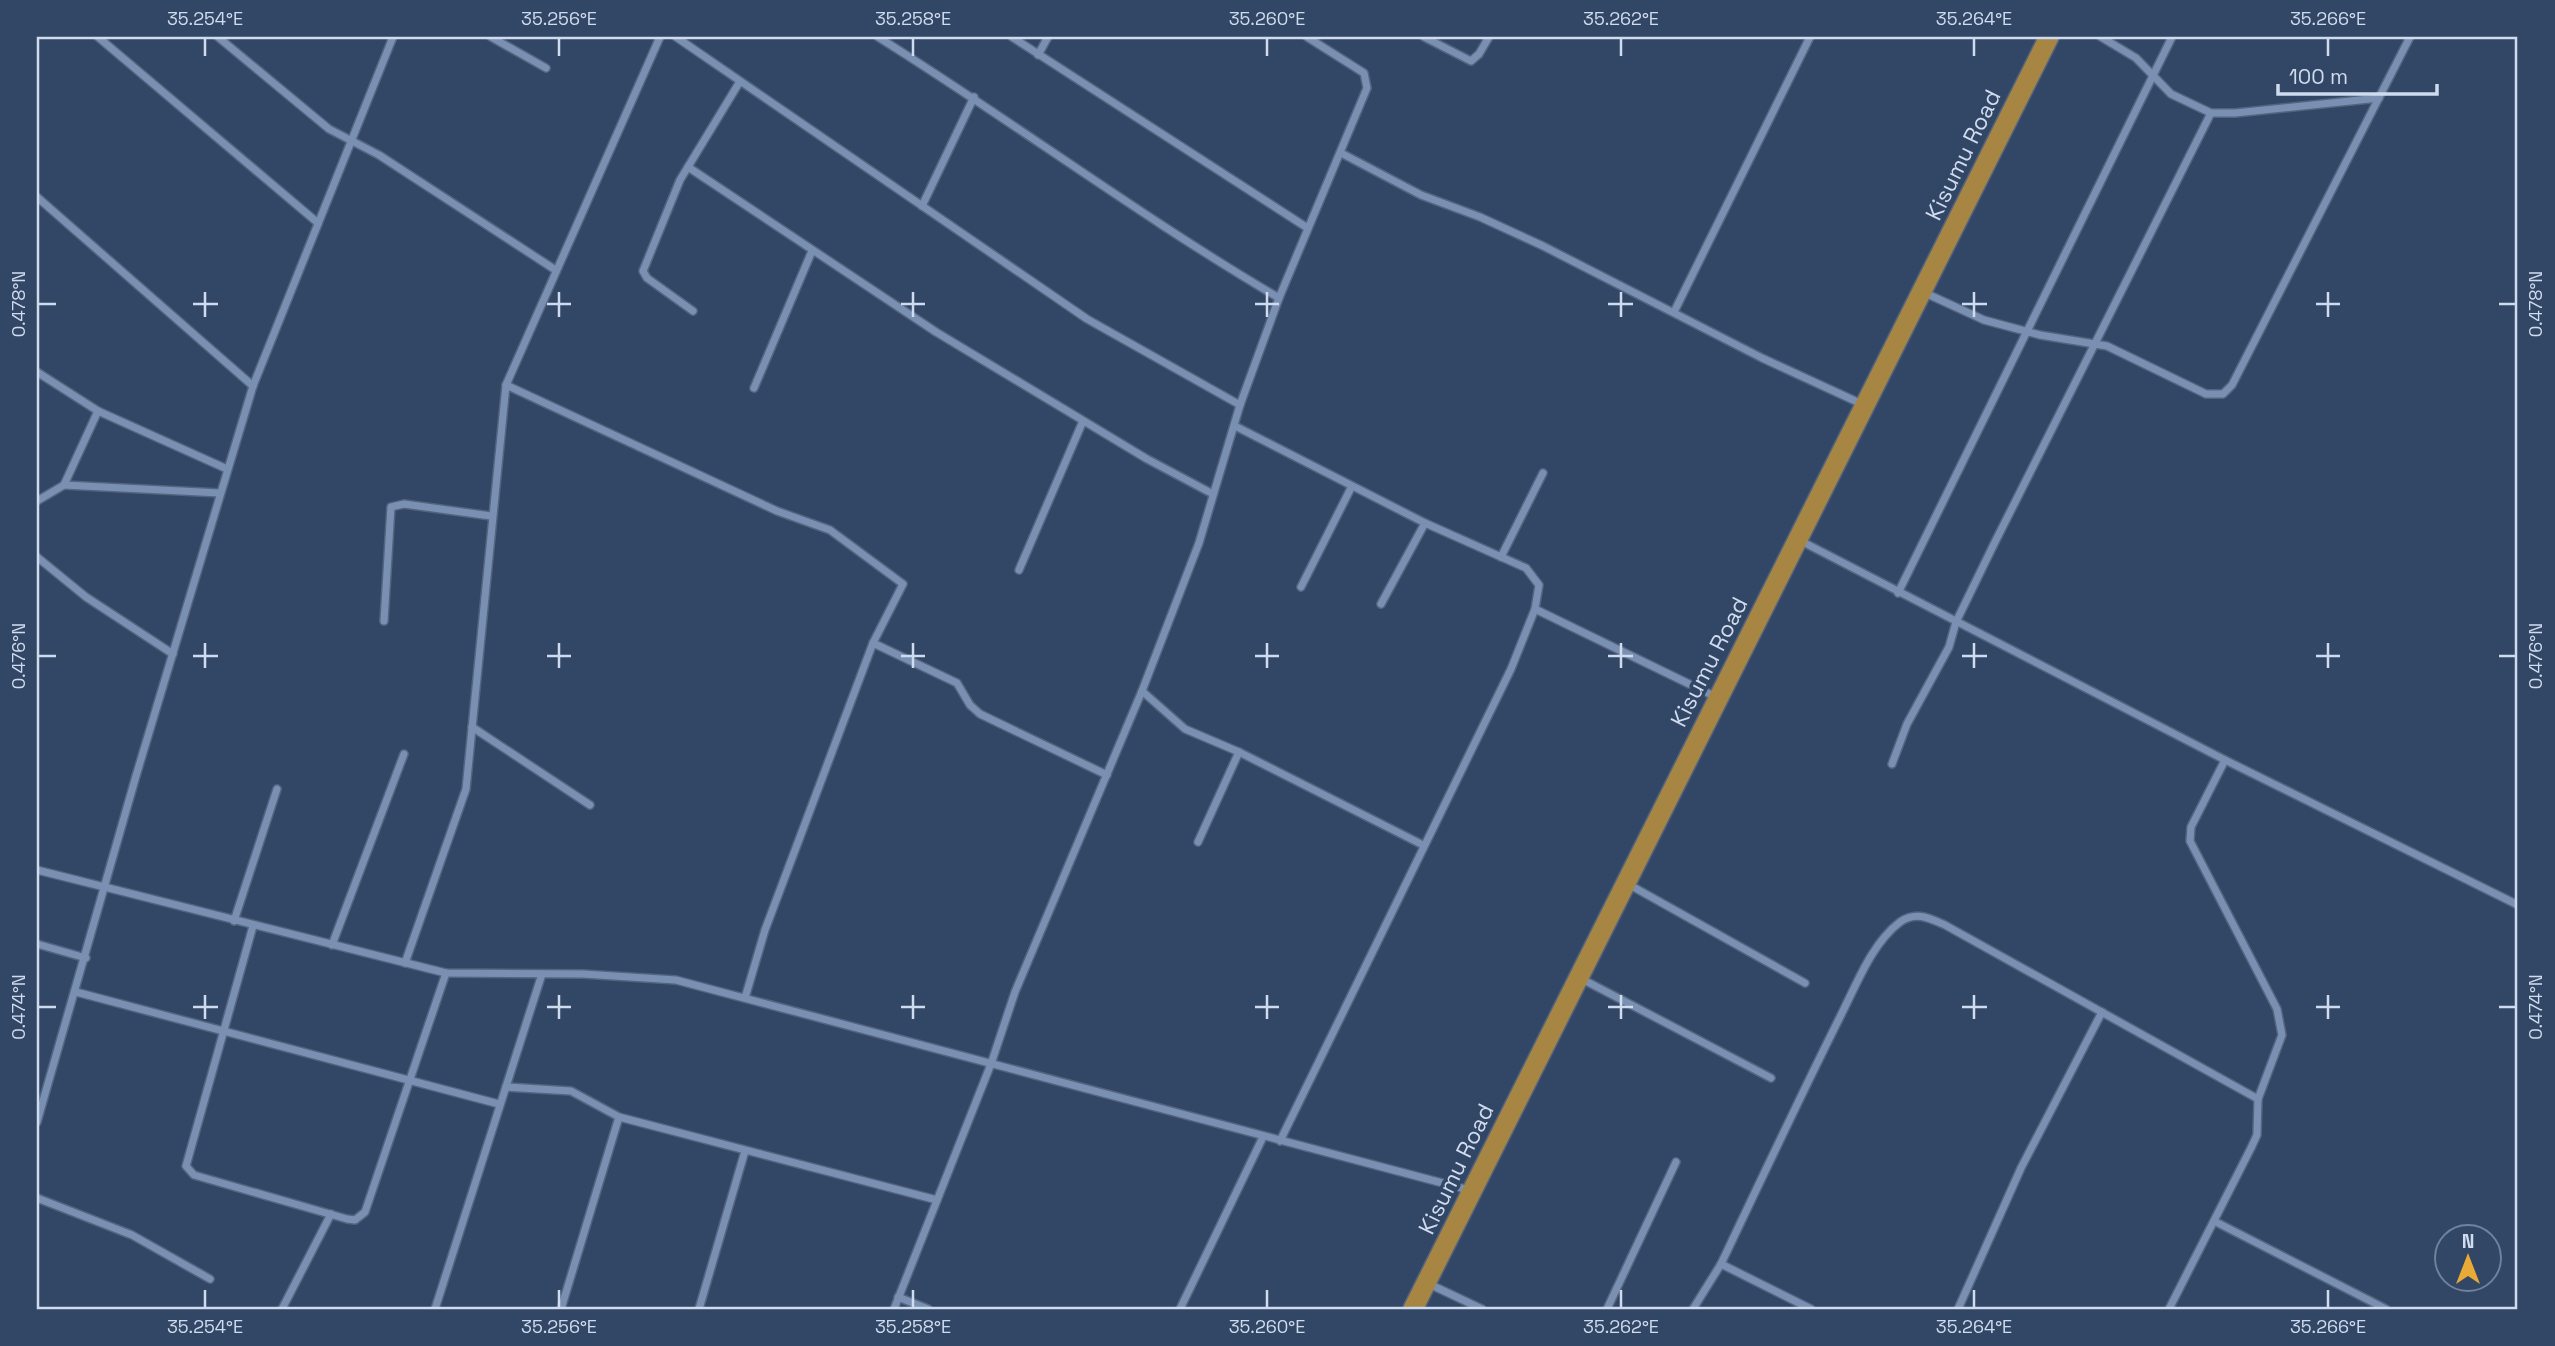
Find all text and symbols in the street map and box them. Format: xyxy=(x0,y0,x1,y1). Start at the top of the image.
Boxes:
text: 35.254°E xyxy=(167,7,243,30)
text: 35.256°E xyxy=(521,7,597,30)
text: 35.258°E xyxy=(875,7,951,30)
text: 35.260°E xyxy=(1229,7,1305,30)
text: 35.262°E xyxy=(1583,7,1659,30)
text: 35.264°E xyxy=(1936,7,2012,30)
text: 35.266°E xyxy=(2290,7,2366,30)
scale bar xyxy=(2278,52,2438,96)
text: 100 m xyxy=(2289,63,2348,90)
street label: Kisumu Road xyxy=(1918,85,2008,225)
text: 0.478°N xyxy=(7,271,30,337)
text: 0.478°N xyxy=(2524,271,2547,337)
street label: Kisumu Road xyxy=(1663,592,1755,732)
text: 0.476°N xyxy=(7,623,30,689)
text: 0.476°N xyxy=(2524,623,2547,689)
text: 0.474°N xyxy=(7,974,30,1040)
text: 0.474°N xyxy=(2524,974,2547,1040)
street label: Kisumu Road xyxy=(1411,1099,1501,1239)
north arrow xyxy=(2432,1224,2502,1294)
text: N xyxy=(2462,1229,2474,1254)
text: 35.254°E xyxy=(167,1315,243,1338)
text: 35.256°E xyxy=(521,1315,597,1338)
text: 35.258°E xyxy=(875,1315,951,1338)
text: 35.260°E xyxy=(1229,1315,1305,1338)
text: 35.262°E xyxy=(1583,1315,1659,1338)
text: 35.264°E xyxy=(1936,1315,2012,1338)
text: 35.266°E xyxy=(2290,1315,2366,1338)

